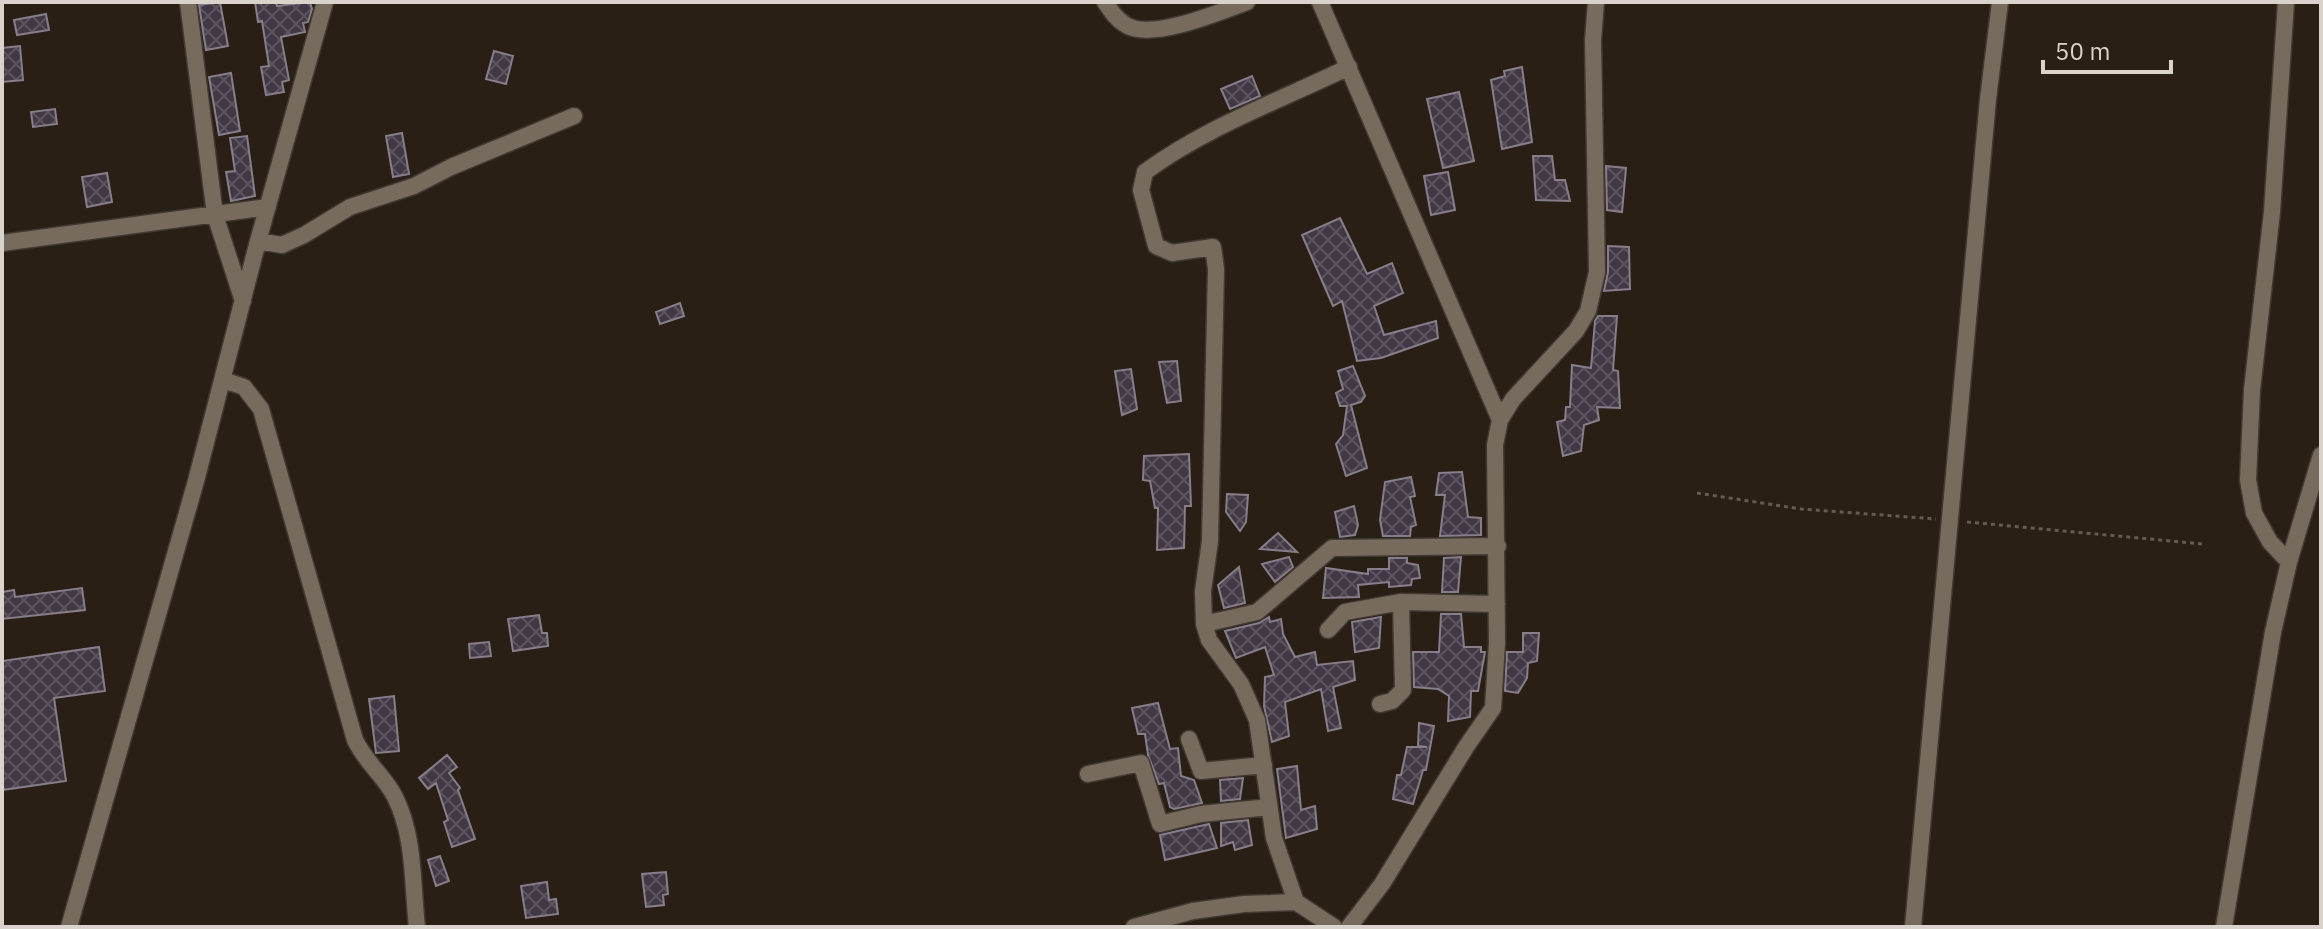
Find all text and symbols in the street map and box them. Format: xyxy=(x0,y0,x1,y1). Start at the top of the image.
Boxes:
scale bar xyxy=(2043,24,2171,74)
text: 50 m xyxy=(2055,35,2110,67)

